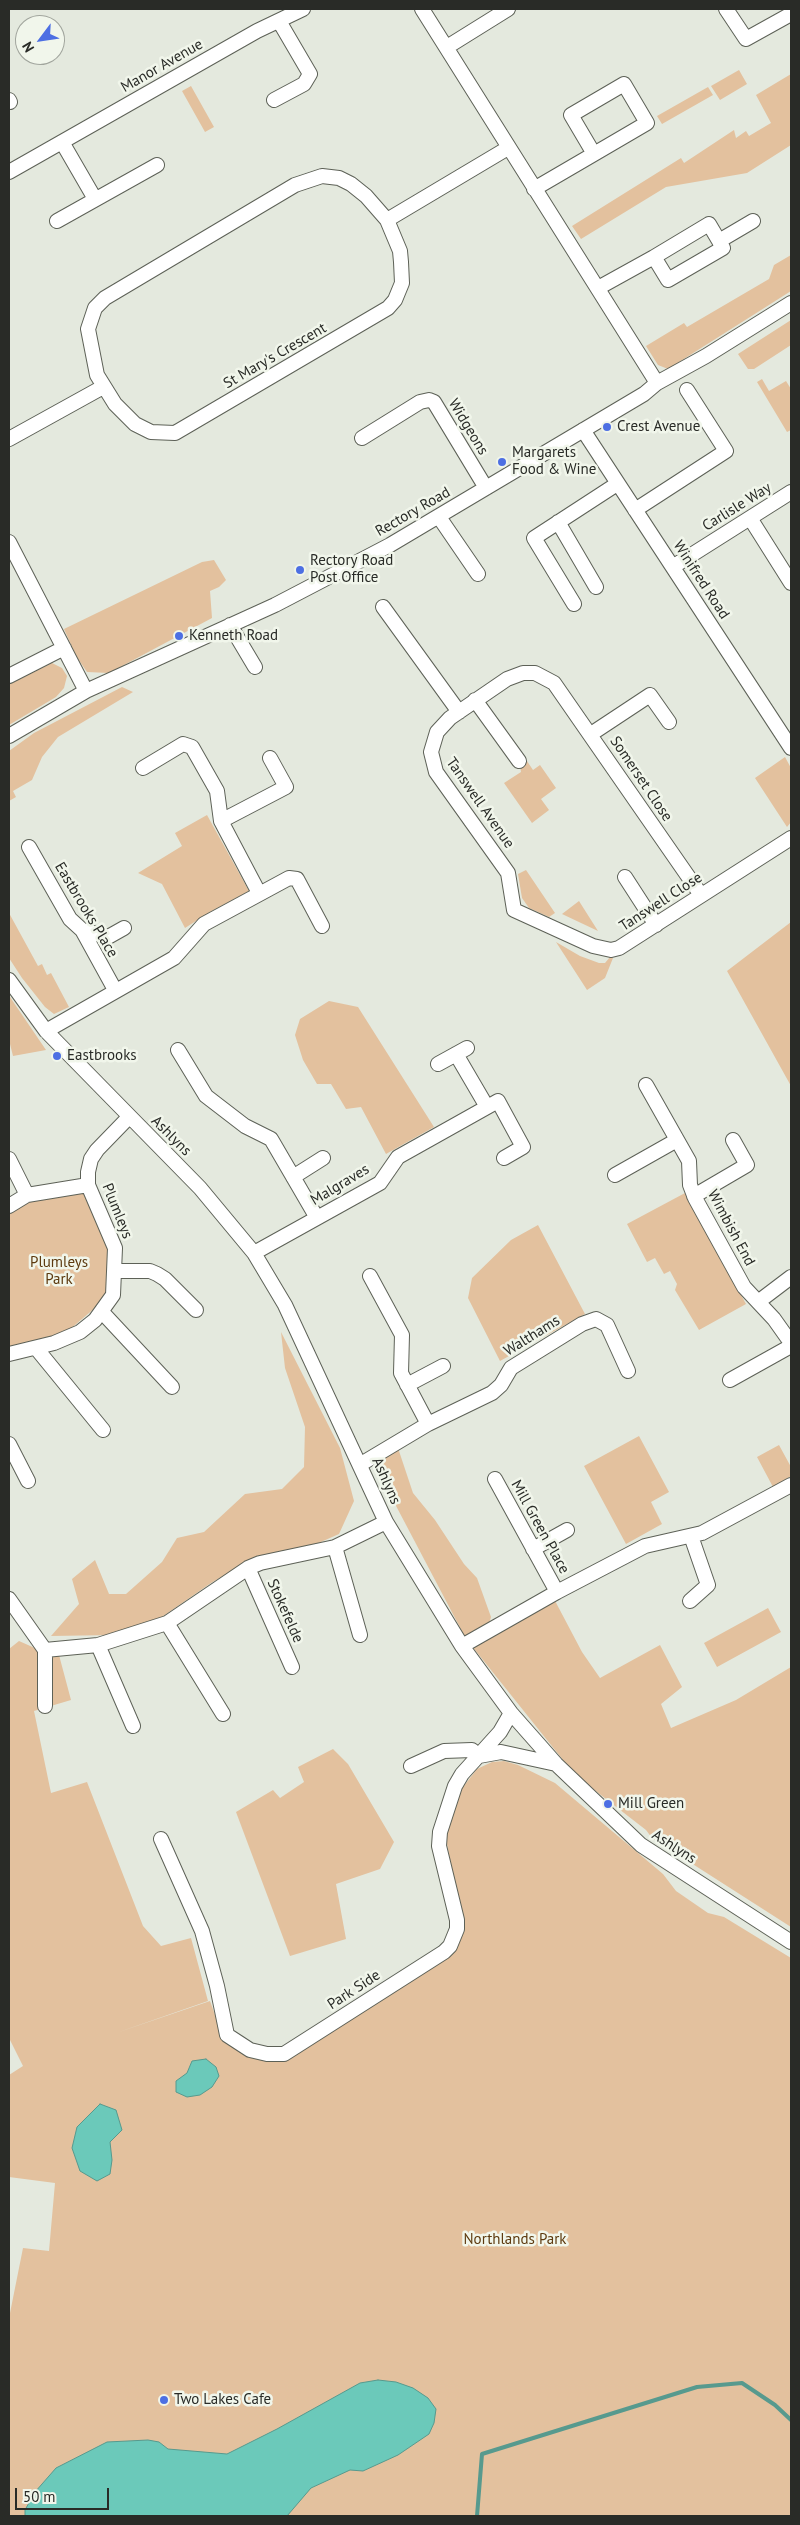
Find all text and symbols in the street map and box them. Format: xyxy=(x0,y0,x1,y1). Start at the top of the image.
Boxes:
north arrow xyxy=(15,15,65,65)
street label: Manor Avenue xyxy=(118,35,206,97)
text: N xyxy=(18,39,38,56)
street label: St Mary's Crescent xyxy=(220,319,330,393)
street label: Widgeons xyxy=(444,396,492,458)
place label: Crest Avenue xyxy=(617,418,700,436)
marker: Crest Avenue xyxy=(601,421,613,433)
place label: Margarets Food & Wine xyxy=(512,444,596,479)
marker: Margarets Food & Wine xyxy=(496,456,508,468)
street label: Carlisle Way xyxy=(699,479,775,535)
street label: Rectory Road xyxy=(372,483,454,541)
street label: Winifred Road xyxy=(669,537,733,623)
place label: Rectory Road Post Office xyxy=(310,552,393,587)
marker: Rectory Road Post Office xyxy=(294,564,306,576)
place label: Kenneth Road xyxy=(189,627,278,645)
marker: Kenneth Road xyxy=(173,630,185,642)
street label: Somerset Close xyxy=(606,733,676,825)
street label: Tanswell Avenue xyxy=(442,754,518,852)
street label: Eastbrooks Place xyxy=(50,859,122,961)
street label: Tanswell Close xyxy=(616,869,706,935)
place label: Eastbrooks xyxy=(67,1047,137,1065)
marker: Eastbrooks xyxy=(51,1050,63,1062)
street label: Ashlyns xyxy=(147,1112,195,1160)
street label: Malgraves xyxy=(307,1160,373,1210)
street label: Plumleys xyxy=(98,1181,136,1241)
street label: Wimbish End xyxy=(703,1187,759,1269)
park label: Plumleys Park xyxy=(30,1254,88,1289)
street label: Walthams xyxy=(501,1312,563,1360)
street label: Ashlyns xyxy=(368,1455,404,1507)
street label: Mill Green Place xyxy=(507,1477,573,1577)
street label: Stokefelde xyxy=(263,1576,307,1646)
place label: Mill Green xyxy=(618,1795,684,1813)
marker: Mill Green xyxy=(602,1798,614,1810)
street label: Ashlyns xyxy=(648,1826,700,1868)
street label: Park Side xyxy=(324,1966,384,2014)
park label: Northlands Park xyxy=(464,2231,566,2249)
place label: Two Lakes Cafe xyxy=(174,2391,271,2409)
marker: Two Lakes Cafe xyxy=(158,2394,170,2406)
scale bar xyxy=(18,2478,111,2510)
text: 50 m xyxy=(23,2487,56,2506)

